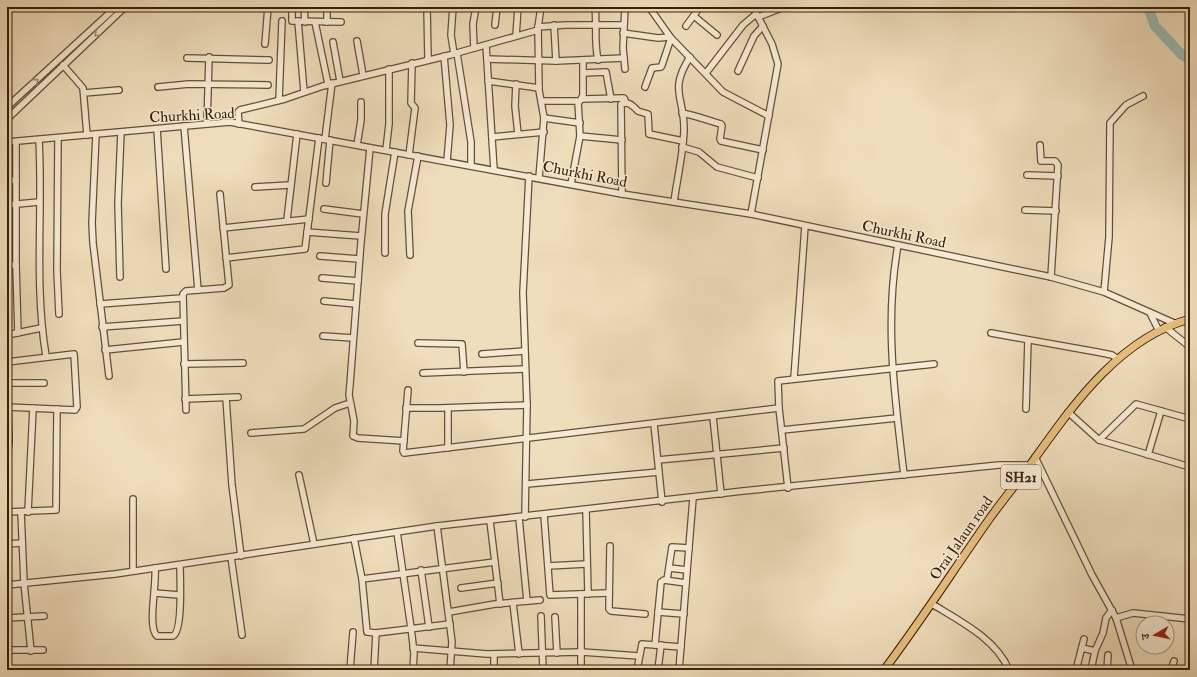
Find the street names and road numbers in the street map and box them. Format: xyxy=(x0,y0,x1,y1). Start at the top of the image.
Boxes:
street label: Churkhi Road xyxy=(149,104,236,127)
street label: Churkhi Road xyxy=(541,157,629,192)
street label: Churkhi Road xyxy=(860,216,948,253)
road number: SH21 xyxy=(1001,465,1041,489)
street label: Orai Jalaun road xyxy=(926,492,998,584)

